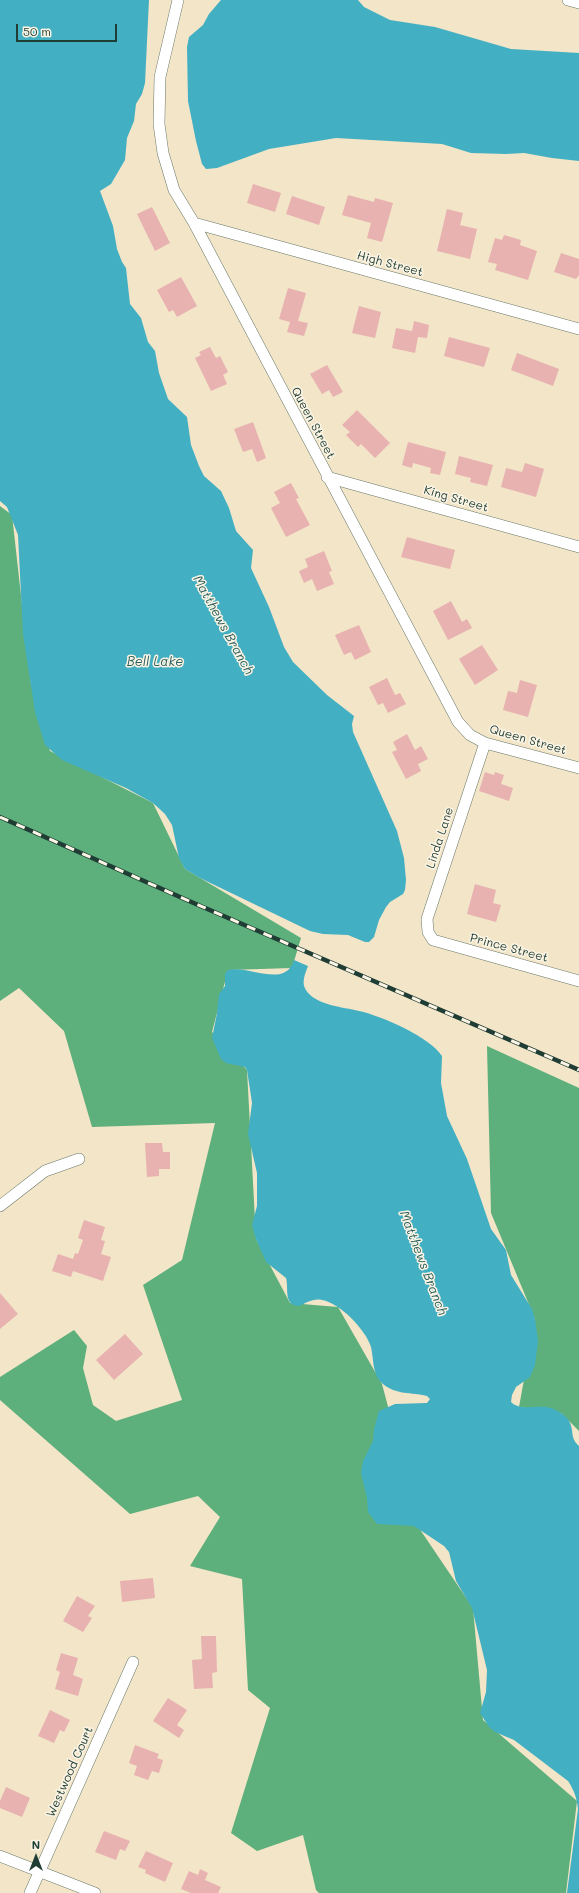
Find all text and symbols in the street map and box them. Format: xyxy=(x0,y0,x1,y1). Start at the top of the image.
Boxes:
scale bar xyxy=(18,16,119,42)
text: 50 m xyxy=(23,23,51,39)
street label: High Street xyxy=(355,248,425,280)
street label: Queen Street xyxy=(288,385,338,461)
street label: King Street xyxy=(422,483,490,515)
water label: Matthews Branch xyxy=(189,573,257,677)
water label: Bell Lake xyxy=(127,654,183,670)
street label: Queen Street xyxy=(488,722,568,758)
street label: Linda Lane xyxy=(423,806,457,870)
street label: Prince Street xyxy=(468,931,550,965)
water label: Matthews Branch xyxy=(396,1209,450,1317)
street label: Westwood Court xyxy=(44,1724,96,1820)
north arrow xyxy=(16,1837,56,1877)
text: N xyxy=(32,1837,40,1852)

